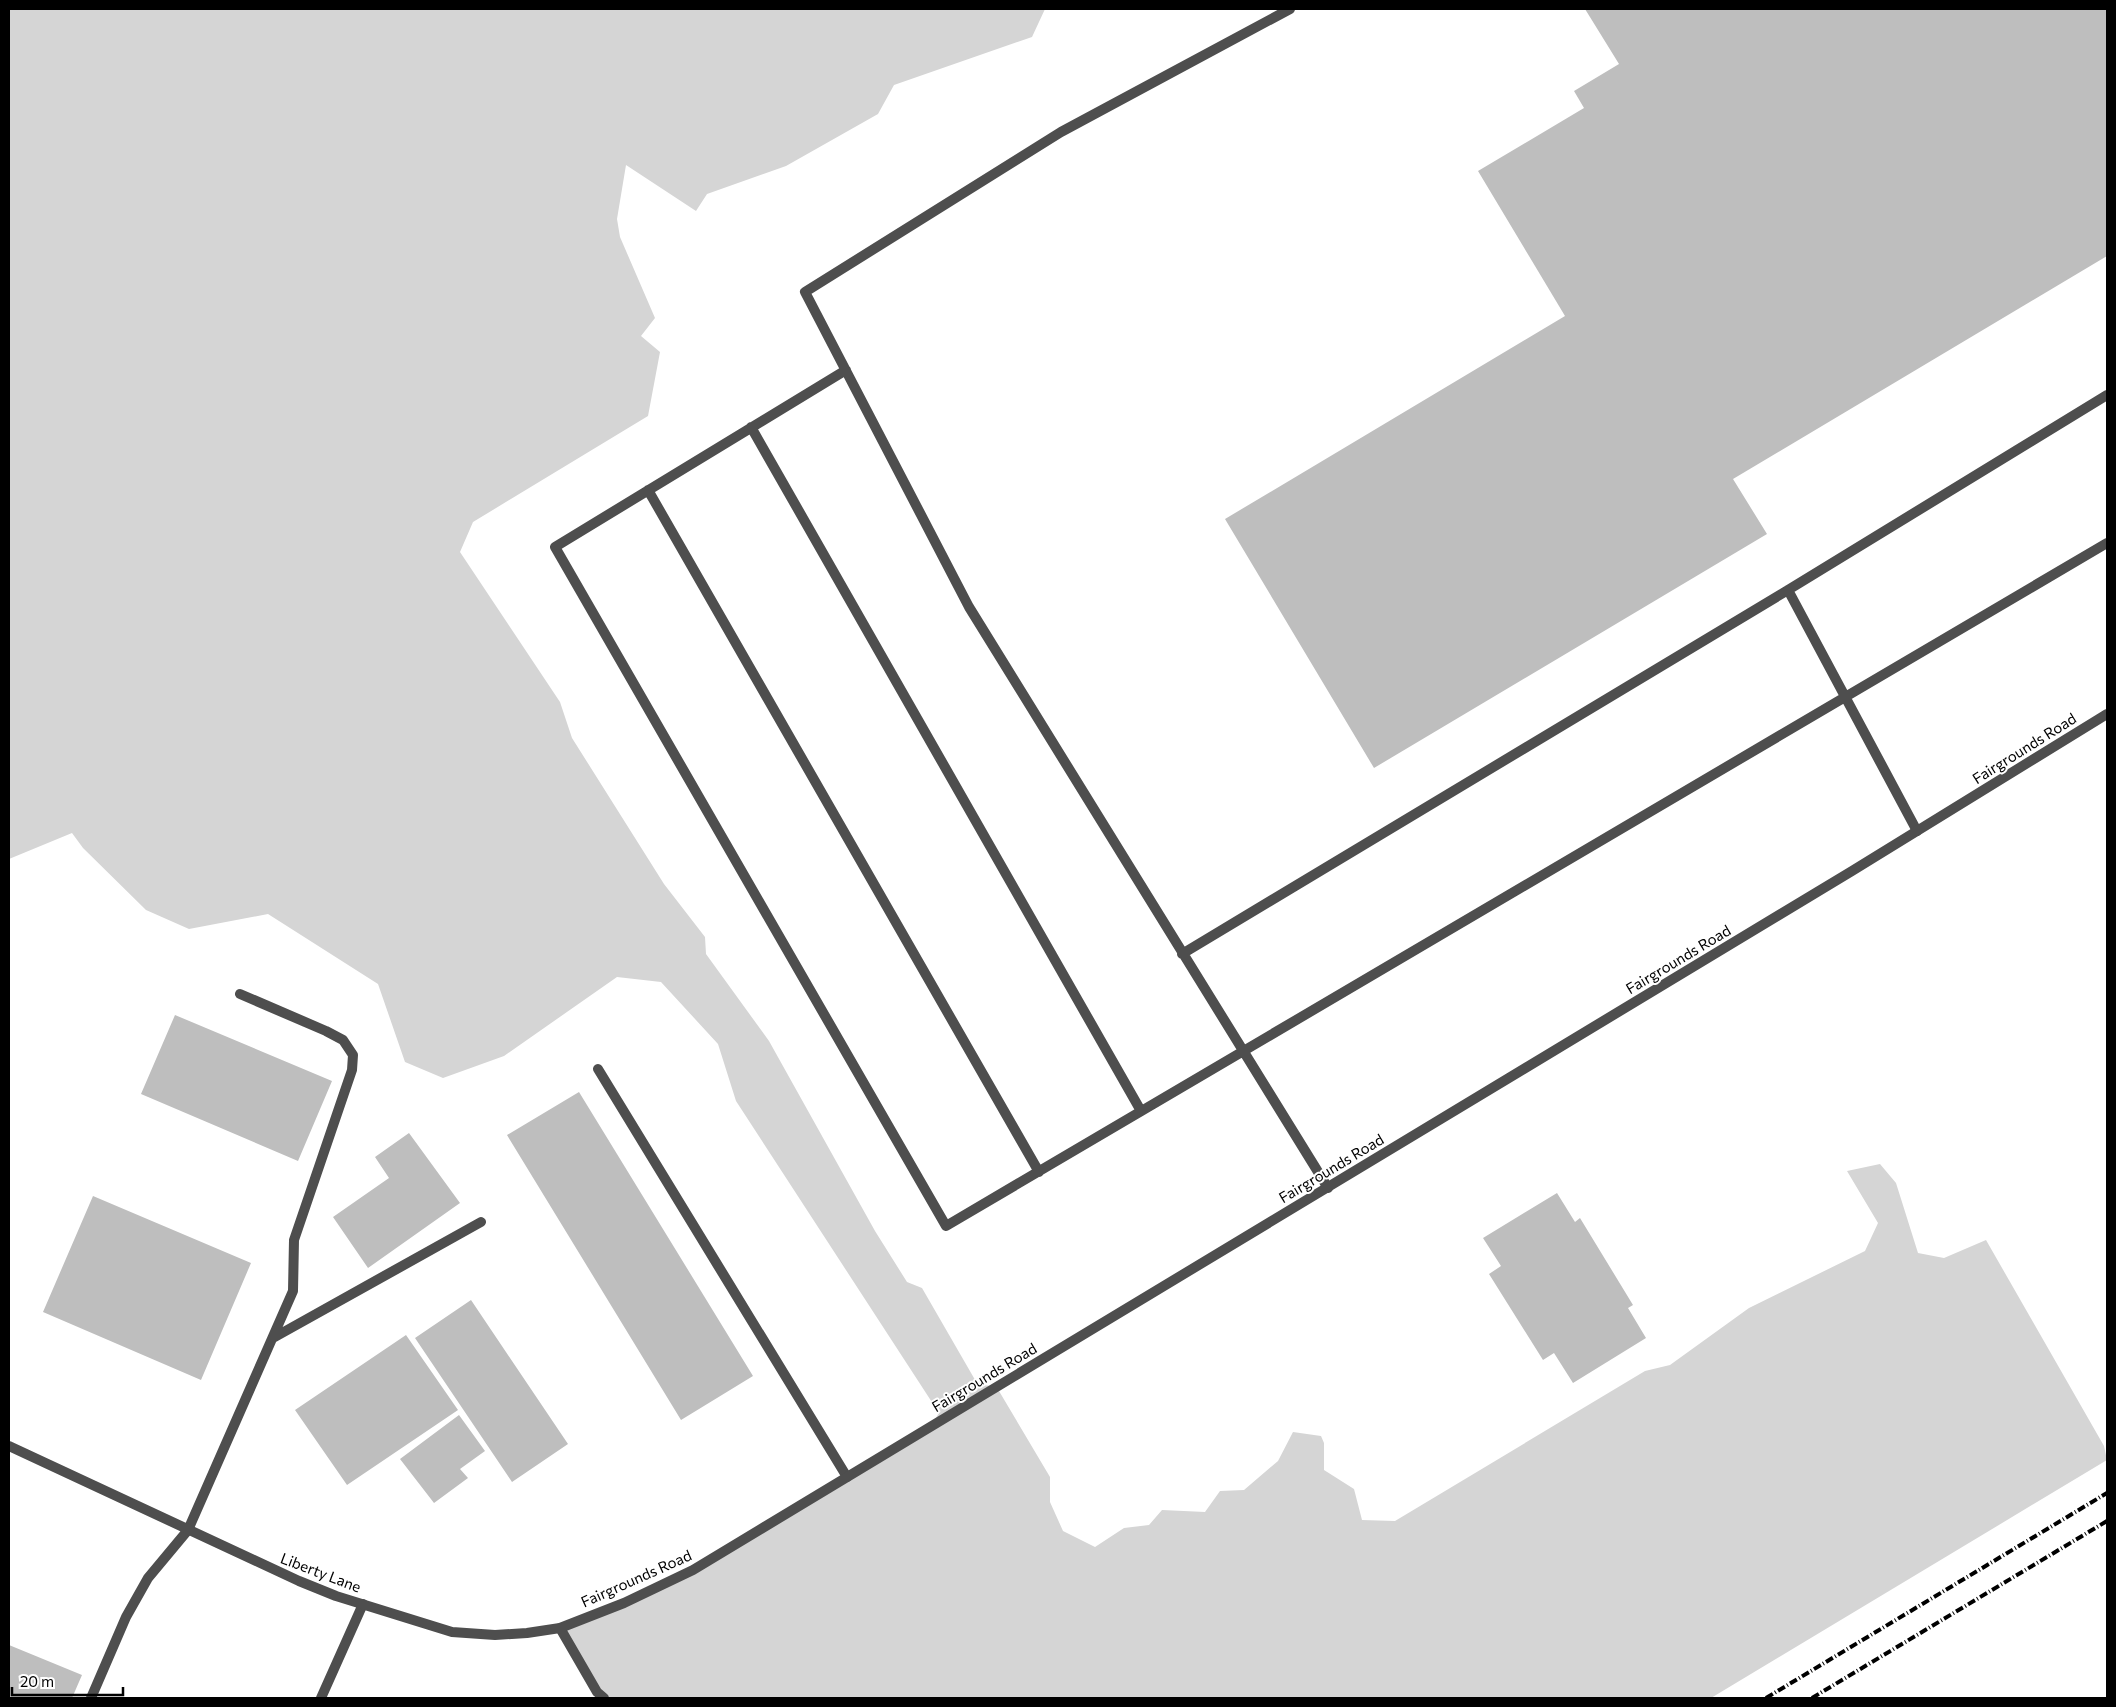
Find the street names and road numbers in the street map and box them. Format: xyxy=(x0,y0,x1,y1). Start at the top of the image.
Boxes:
street label: Fairgrounds Road xyxy=(1969,709,2079,787)
street label: Fairgrounds Road xyxy=(1622,921,1734,997)
street label: Fairgrounds Road xyxy=(1275,1130,1387,1206)
street label: Fairgrounds Road xyxy=(928,1339,1040,1415)
street label: Fairgrounds Road xyxy=(578,1546,694,1610)
street label: Liberty Lane xyxy=(278,1548,364,1596)

